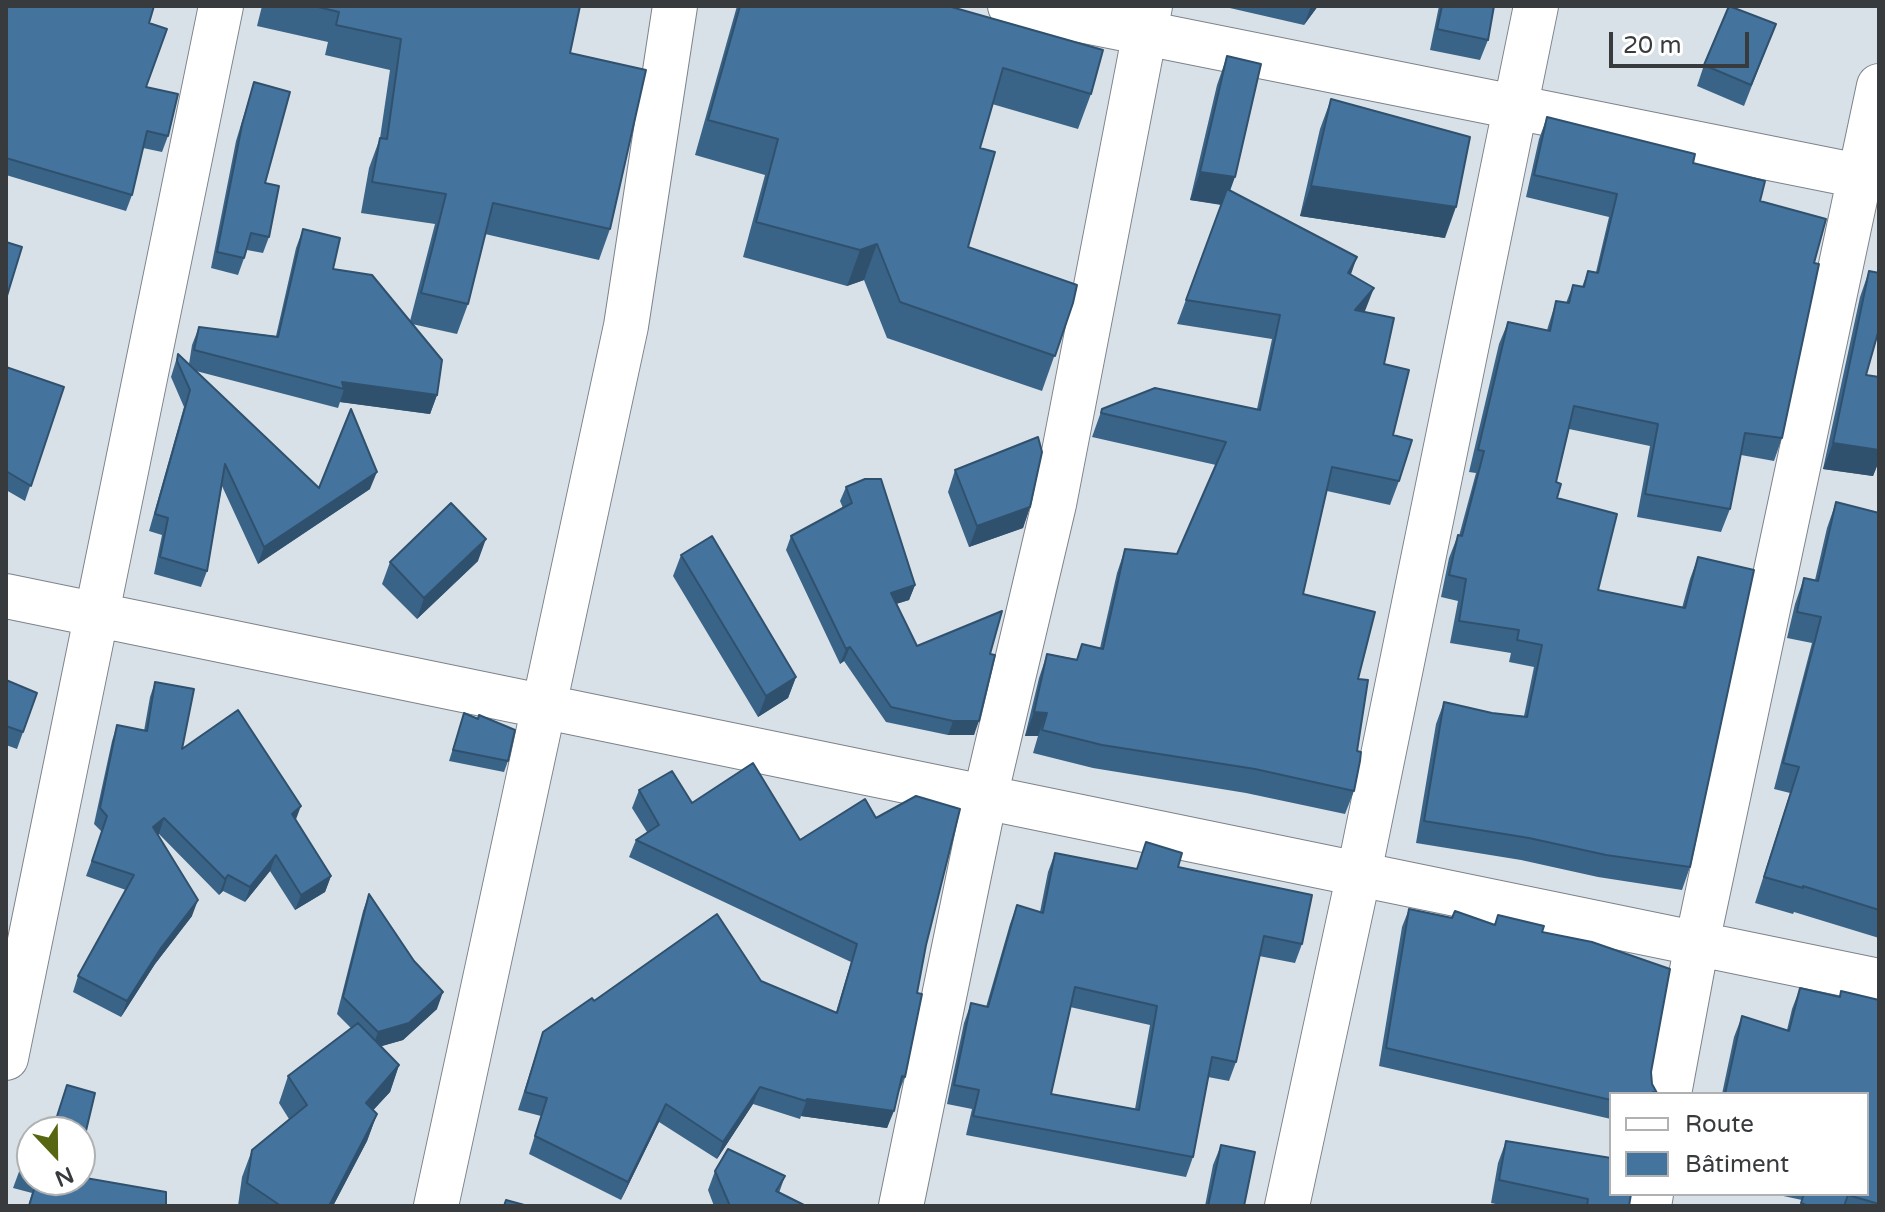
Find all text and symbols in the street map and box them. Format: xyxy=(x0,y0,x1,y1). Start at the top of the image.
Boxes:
scale bar xyxy=(1613,16,1753,66)
text: 20 m xyxy=(1623,31,1681,60)
legend xyxy=(1609,1092,1869,1196)
text: Route xyxy=(1685,1110,1754,1139)
north arrow xyxy=(16,1116,96,1196)
text: Bâtiment xyxy=(1685,1150,1789,1179)
text: N xyxy=(51,1161,77,1192)

